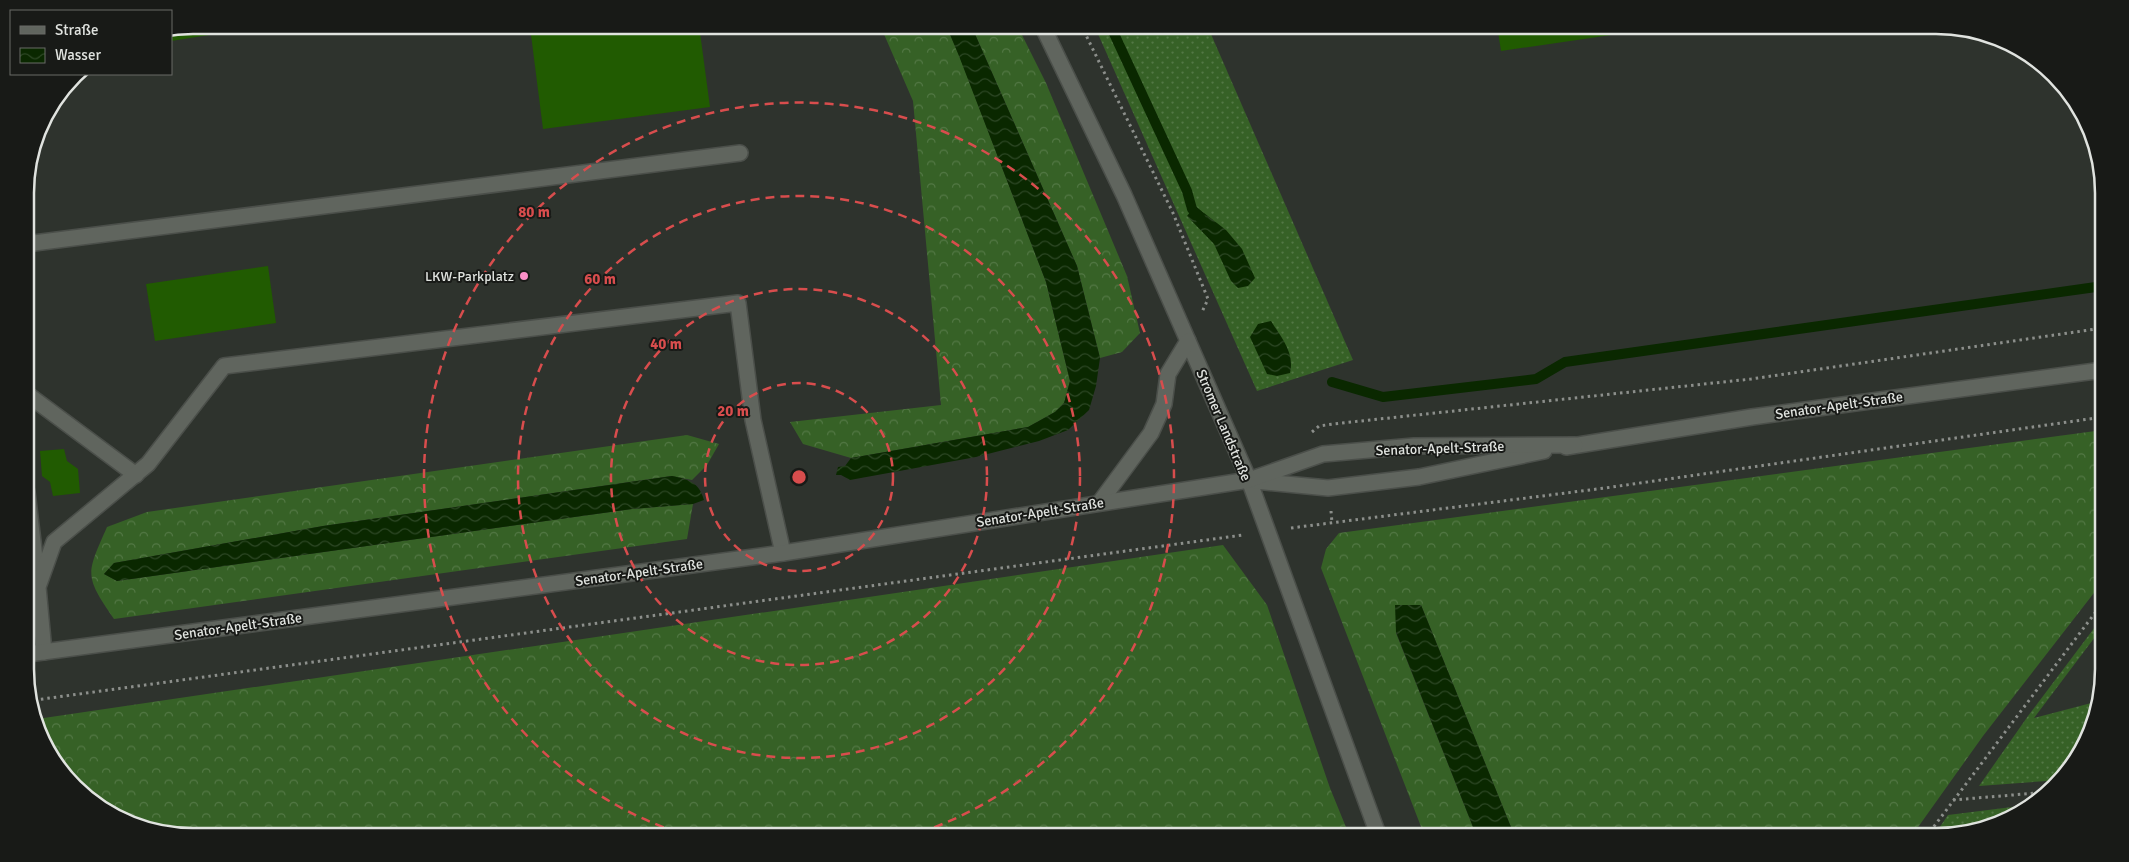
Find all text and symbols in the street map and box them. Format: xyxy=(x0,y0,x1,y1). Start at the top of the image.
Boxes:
legend xyxy=(10,10,172,75)
text: Straße xyxy=(55,21,99,39)
text: Wasser xyxy=(55,46,101,64)
text: 80 m xyxy=(518,203,550,221)
place label: LKW-Parkplatz xyxy=(425,268,514,285)
marker: LKW-Parkplatz xyxy=(518,270,530,282)
text: 60 m xyxy=(584,270,616,288)
text: 40 m xyxy=(650,335,682,353)
street label: Stromer Landstraße xyxy=(1192,367,1255,484)
street label: Senator-Apelt-Straße xyxy=(1774,388,1904,423)
text: 20 m xyxy=(717,402,749,420)
street label: Senator-Apelt-Straße xyxy=(1375,438,1505,459)
centre of rings xyxy=(790,468,808,486)
street label: Senator-Apelt-Straße xyxy=(975,494,1105,531)
street label: Senator-Apelt-Straße xyxy=(574,555,704,590)
street label: Senator-Apelt-Straße xyxy=(173,609,303,644)

